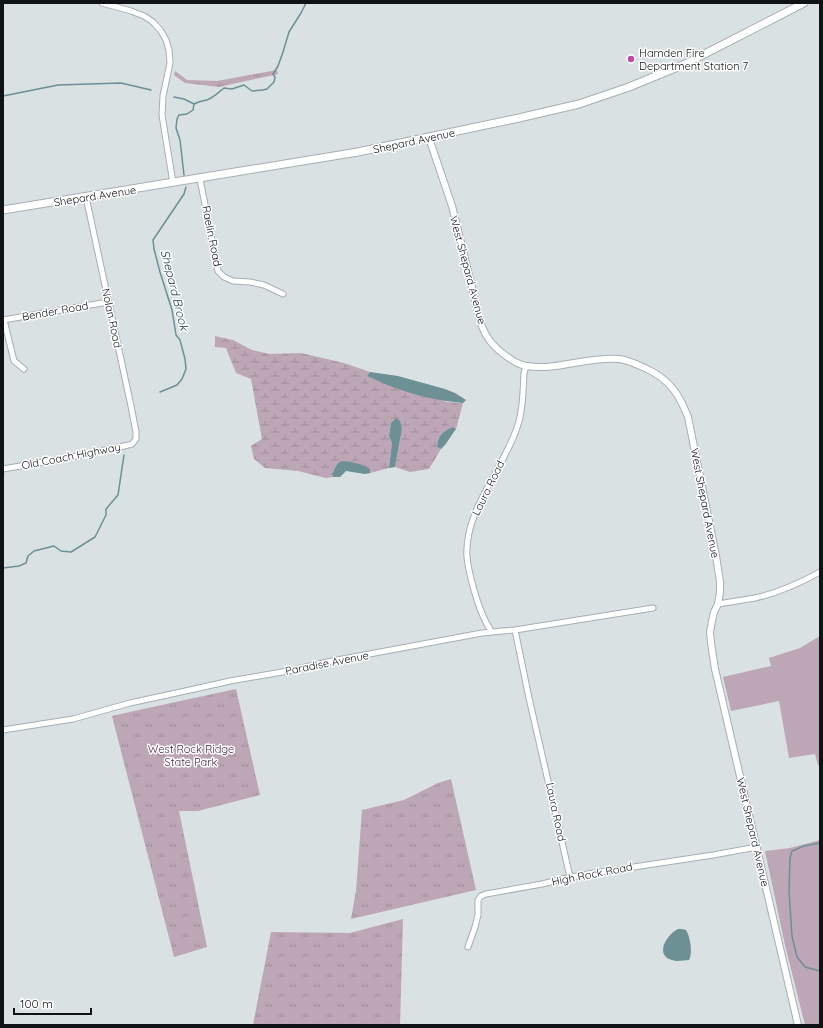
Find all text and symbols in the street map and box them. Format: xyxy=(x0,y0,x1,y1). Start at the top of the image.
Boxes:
place label: Hamden Fire Department Station 7 xyxy=(639,46,749,73)
marker: Hamden Fire Department Station 7 xyxy=(626,54,636,64)
street label: Shepard Avenue xyxy=(372,125,456,157)
street label: Shepard Avenue xyxy=(53,183,137,209)
street label: Raelin Road xyxy=(199,204,225,268)
street label: West Shepard Avenue xyxy=(447,214,489,326)
water label: Shepard Brook xyxy=(158,248,193,334)
street label: Nolan Road xyxy=(99,287,125,349)
street label: Bender Road xyxy=(21,298,89,324)
street label: Old Coach Highway xyxy=(20,440,122,472)
street label: West Shepard Avenue xyxy=(687,447,723,559)
street label: Laura Road xyxy=(469,458,507,518)
street label: Paradise Avenue xyxy=(284,648,370,678)
park label: West Rock Ridge State Park xyxy=(148,742,234,769)
street label: West Shepard Avenue xyxy=(734,776,772,888)
street label: Laura Road xyxy=(543,781,569,843)
street label: High Rock Road xyxy=(550,859,634,889)
scale bar xyxy=(14,990,91,1016)
text: 100 m xyxy=(20,996,53,1011)

